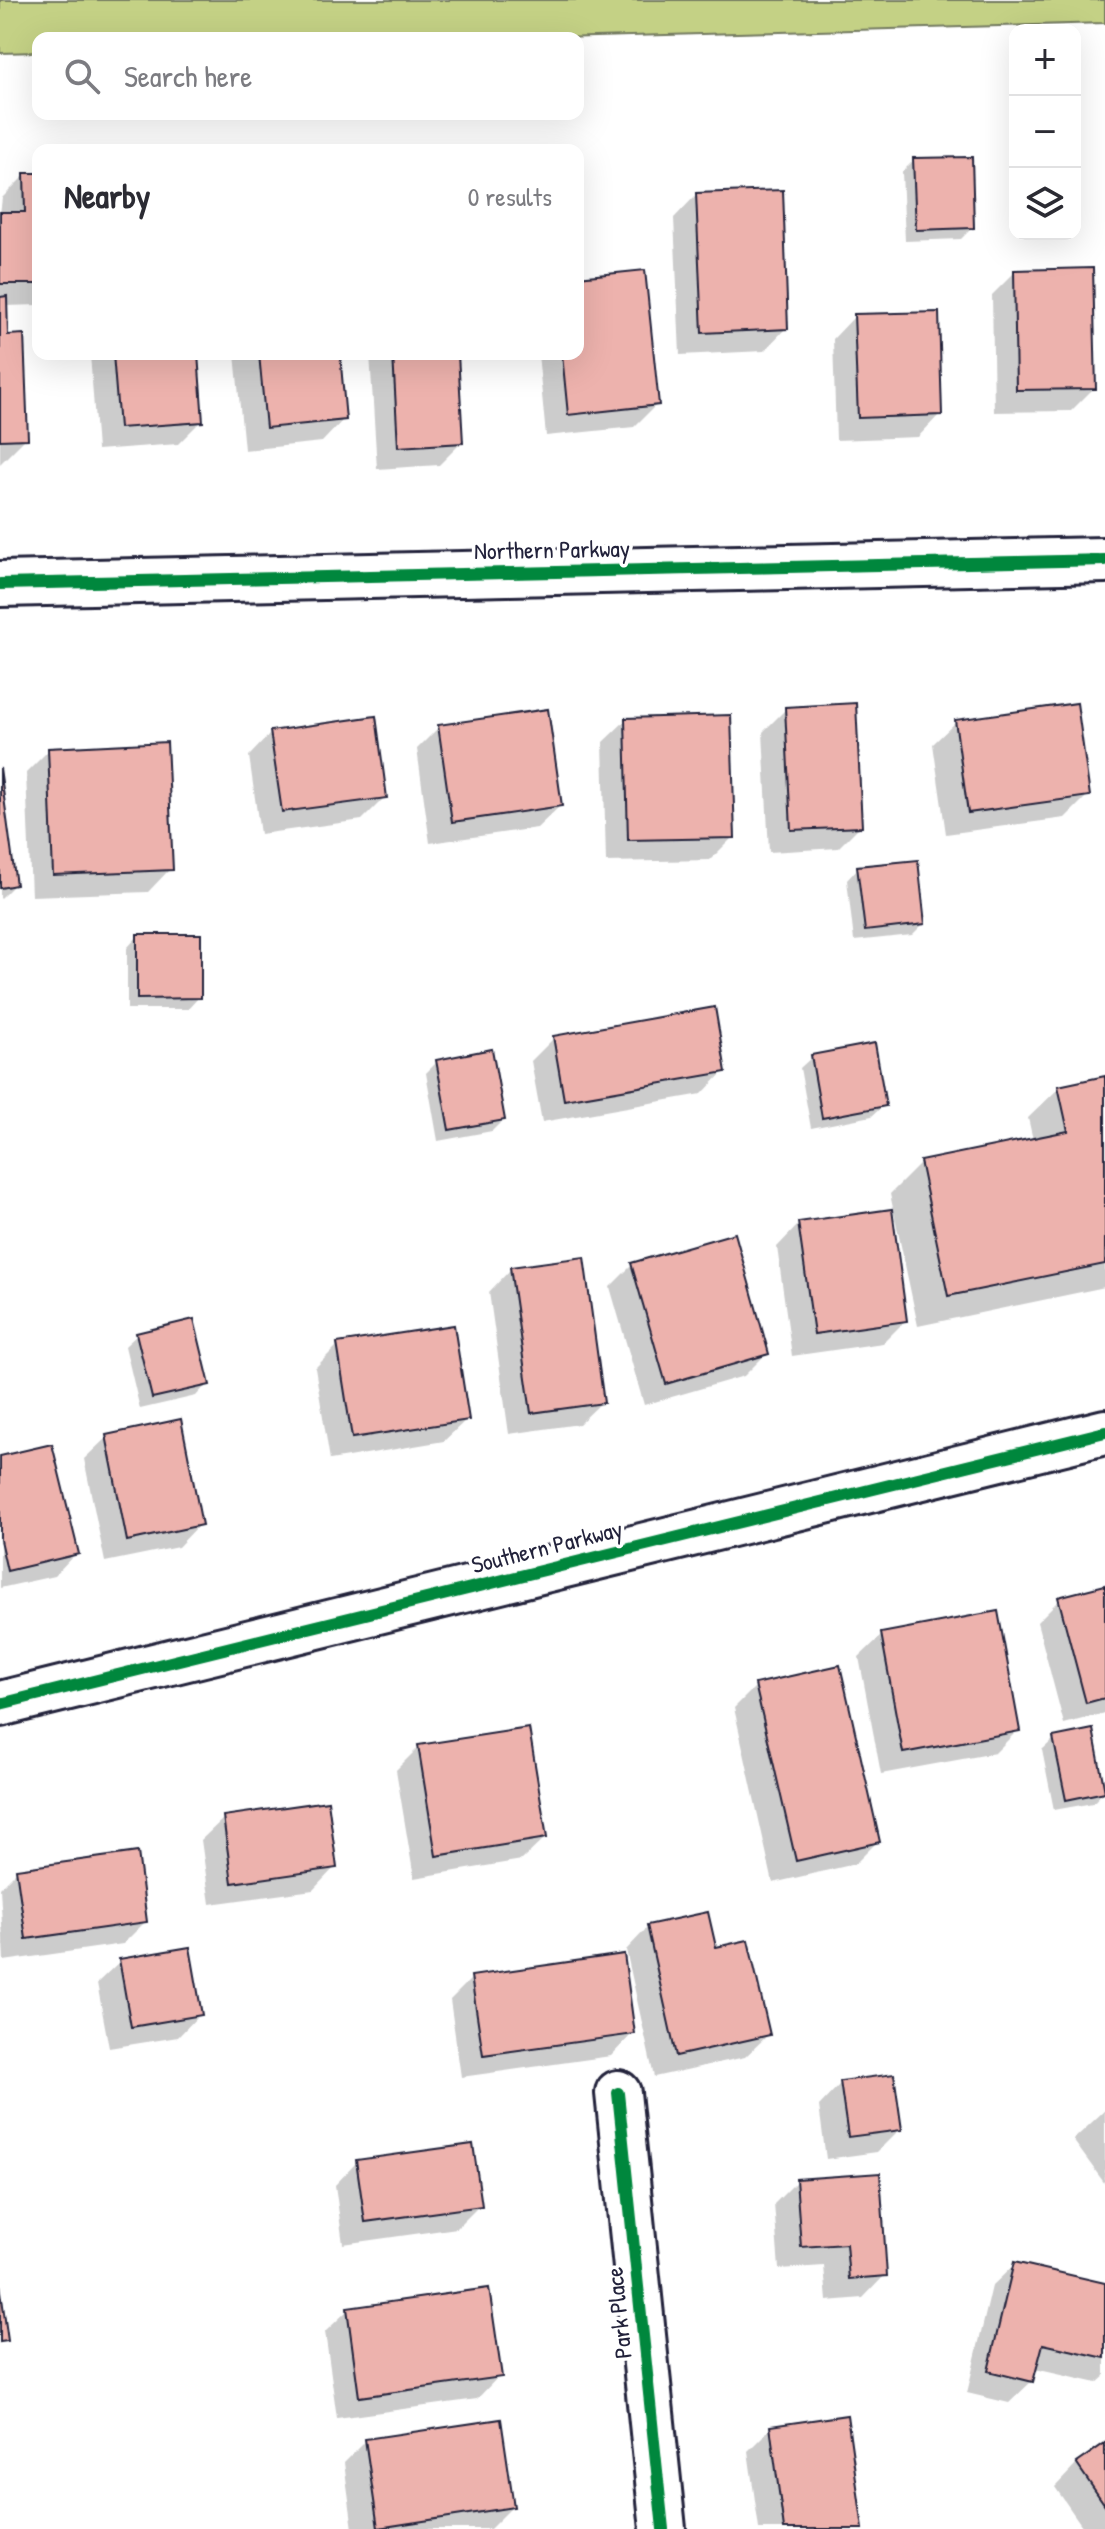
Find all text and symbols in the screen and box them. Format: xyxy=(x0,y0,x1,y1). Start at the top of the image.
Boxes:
map controls xyxy=(1009,24,1081,240)
button: + xyxy=(1009,24,1081,96)
search box xyxy=(32,32,584,120)
icon: search xyxy=(60,54,104,98)
text: Search here xyxy=(124,56,252,96)
button: − xyxy=(1009,96,1081,168)
button: layers xyxy=(1009,168,1081,240)
text: Nearby xyxy=(64,173,150,219)
text: 0 results xyxy=(468,179,552,214)
street label: Northern Parkway xyxy=(474,532,630,566)
street label: Southern Parkway xyxy=(468,1512,626,1580)
street label: Park Place xyxy=(597,2265,639,2360)

